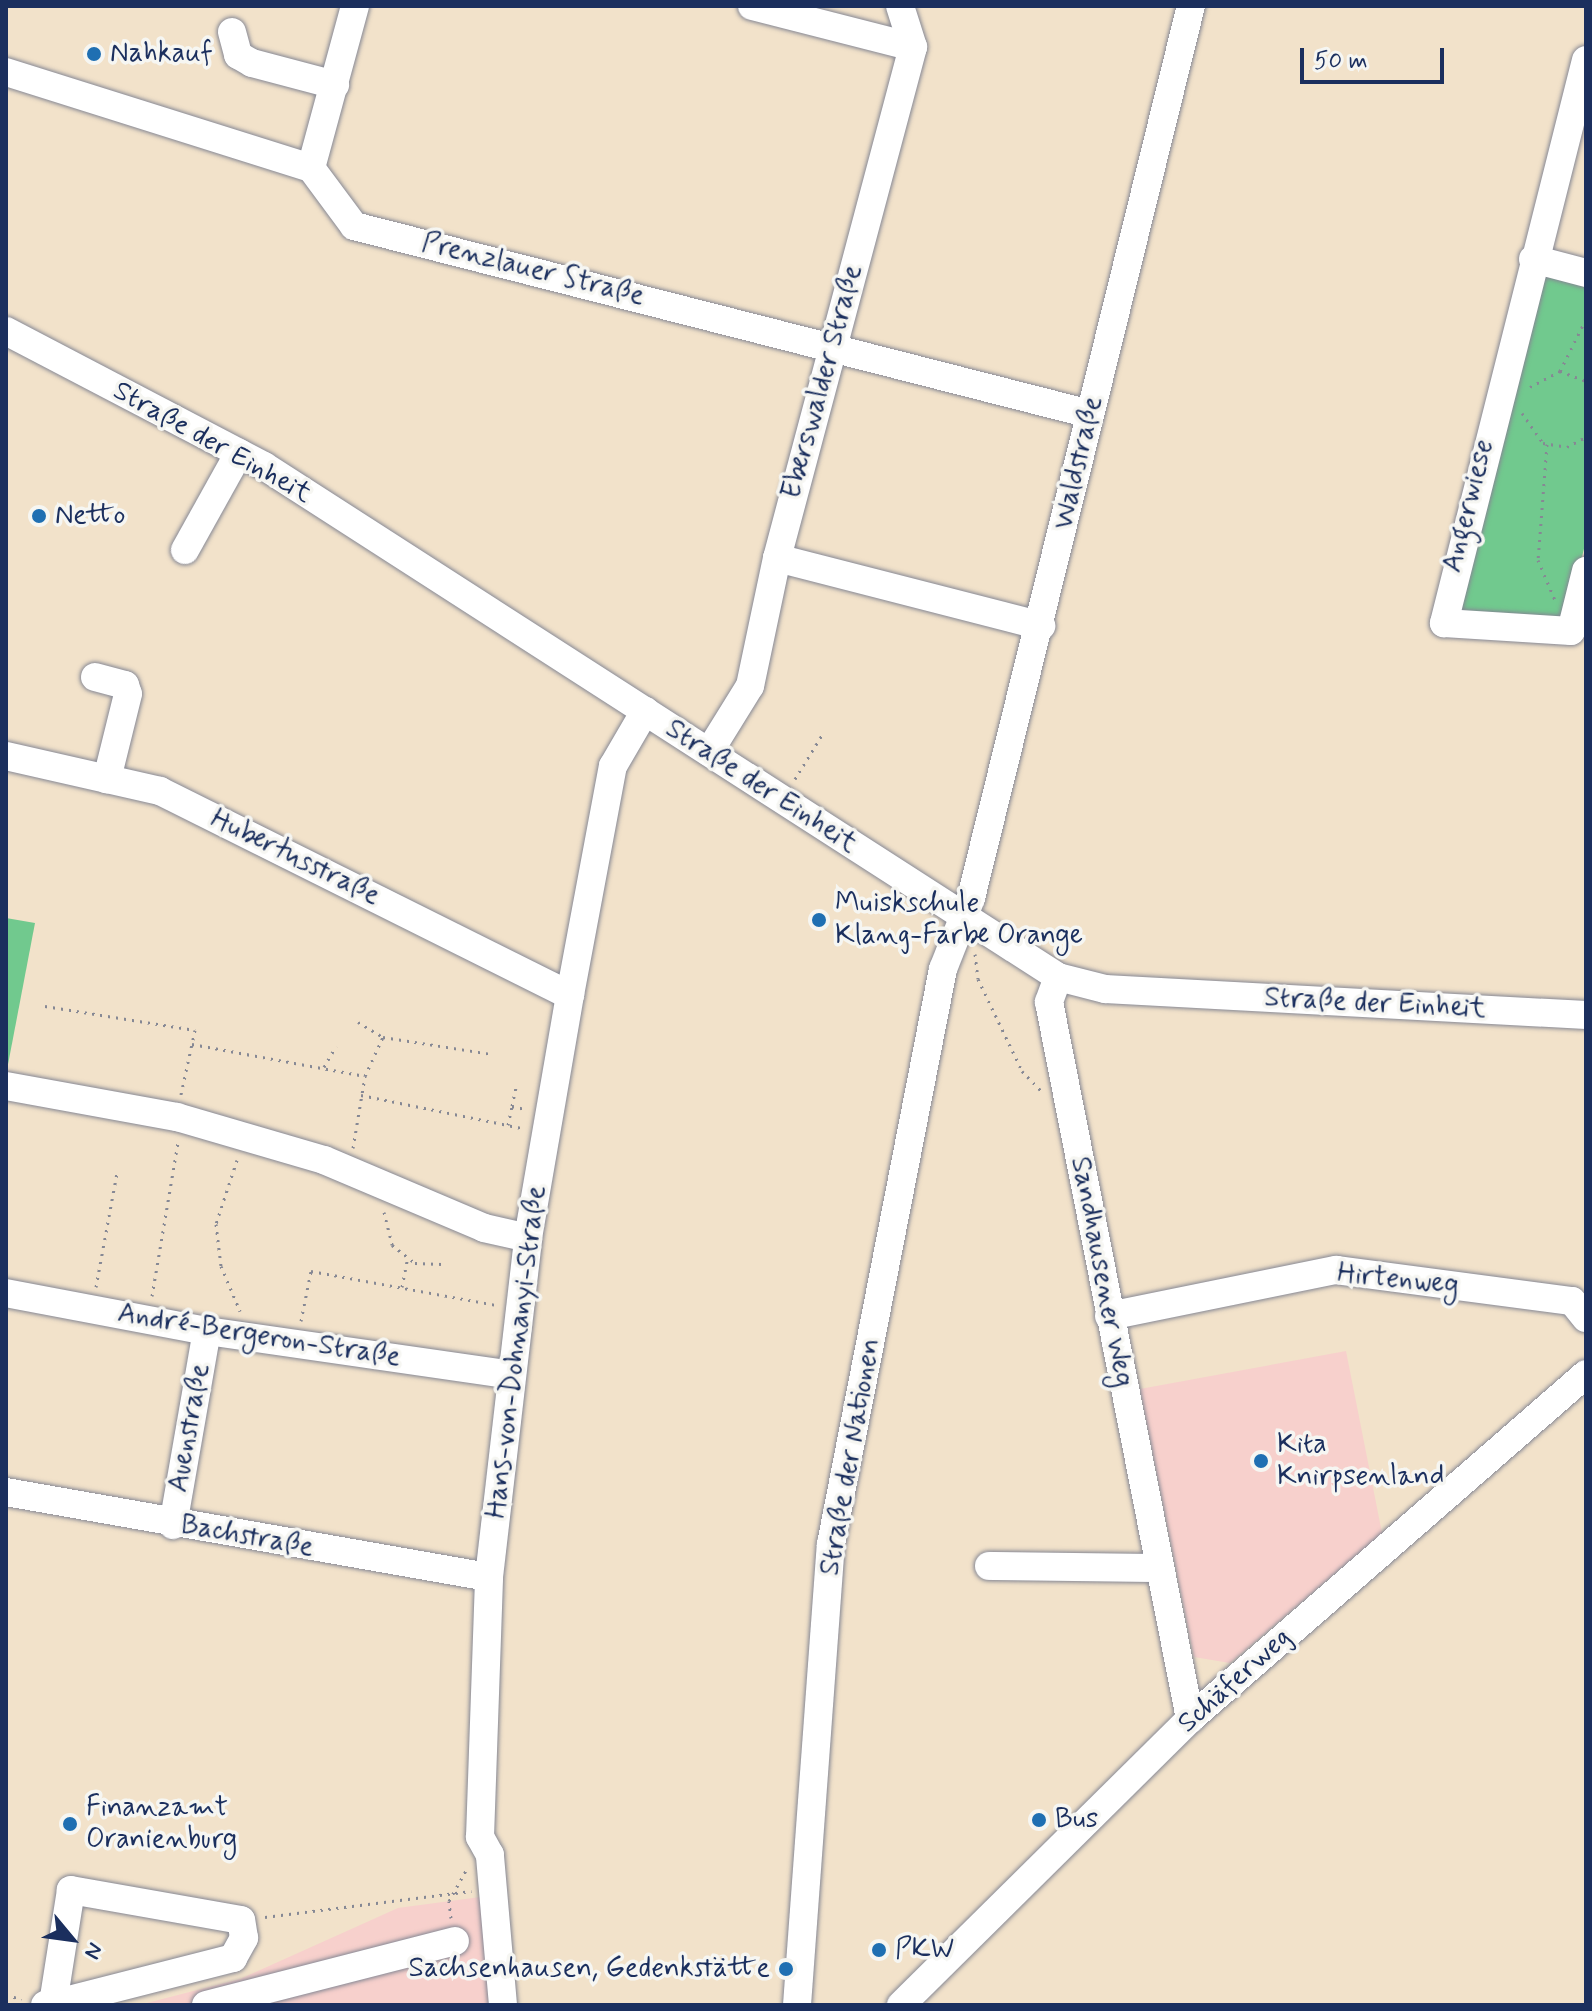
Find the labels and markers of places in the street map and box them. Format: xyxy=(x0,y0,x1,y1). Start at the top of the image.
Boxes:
place label: Nahkauf xyxy=(110,37,213,71)
marker: Nahkauf xyxy=(85,45,103,63)
place label: Netto xyxy=(55,499,125,533)
marker: Netto xyxy=(30,507,48,525)
place label: Muiskschule Klang-Farbe Orange xyxy=(835,887,1083,953)
marker: Muiskschule Klang-Farbe Orange xyxy=(810,911,828,929)
place label: Kita Knirpsenland xyxy=(1277,1428,1444,1494)
marker: Kita Knirpsenland xyxy=(1252,1452,1270,1470)
place label: Finanzamt Oranienburg xyxy=(86,1791,237,1857)
place label: Bus xyxy=(1055,1803,1098,1837)
marker: Bus xyxy=(1030,1811,1048,1829)
marker: Finanzamt Oranienburg xyxy=(61,1815,79,1833)
place label: PKW xyxy=(895,1933,954,1967)
marker: PKW xyxy=(870,1941,888,1959)
place label: Sachsenhausen, Gedenkstätte xyxy=(402,1952,770,1986)
marker: Sachsenhausen, Gedenkstätte xyxy=(777,1960,795,1978)

